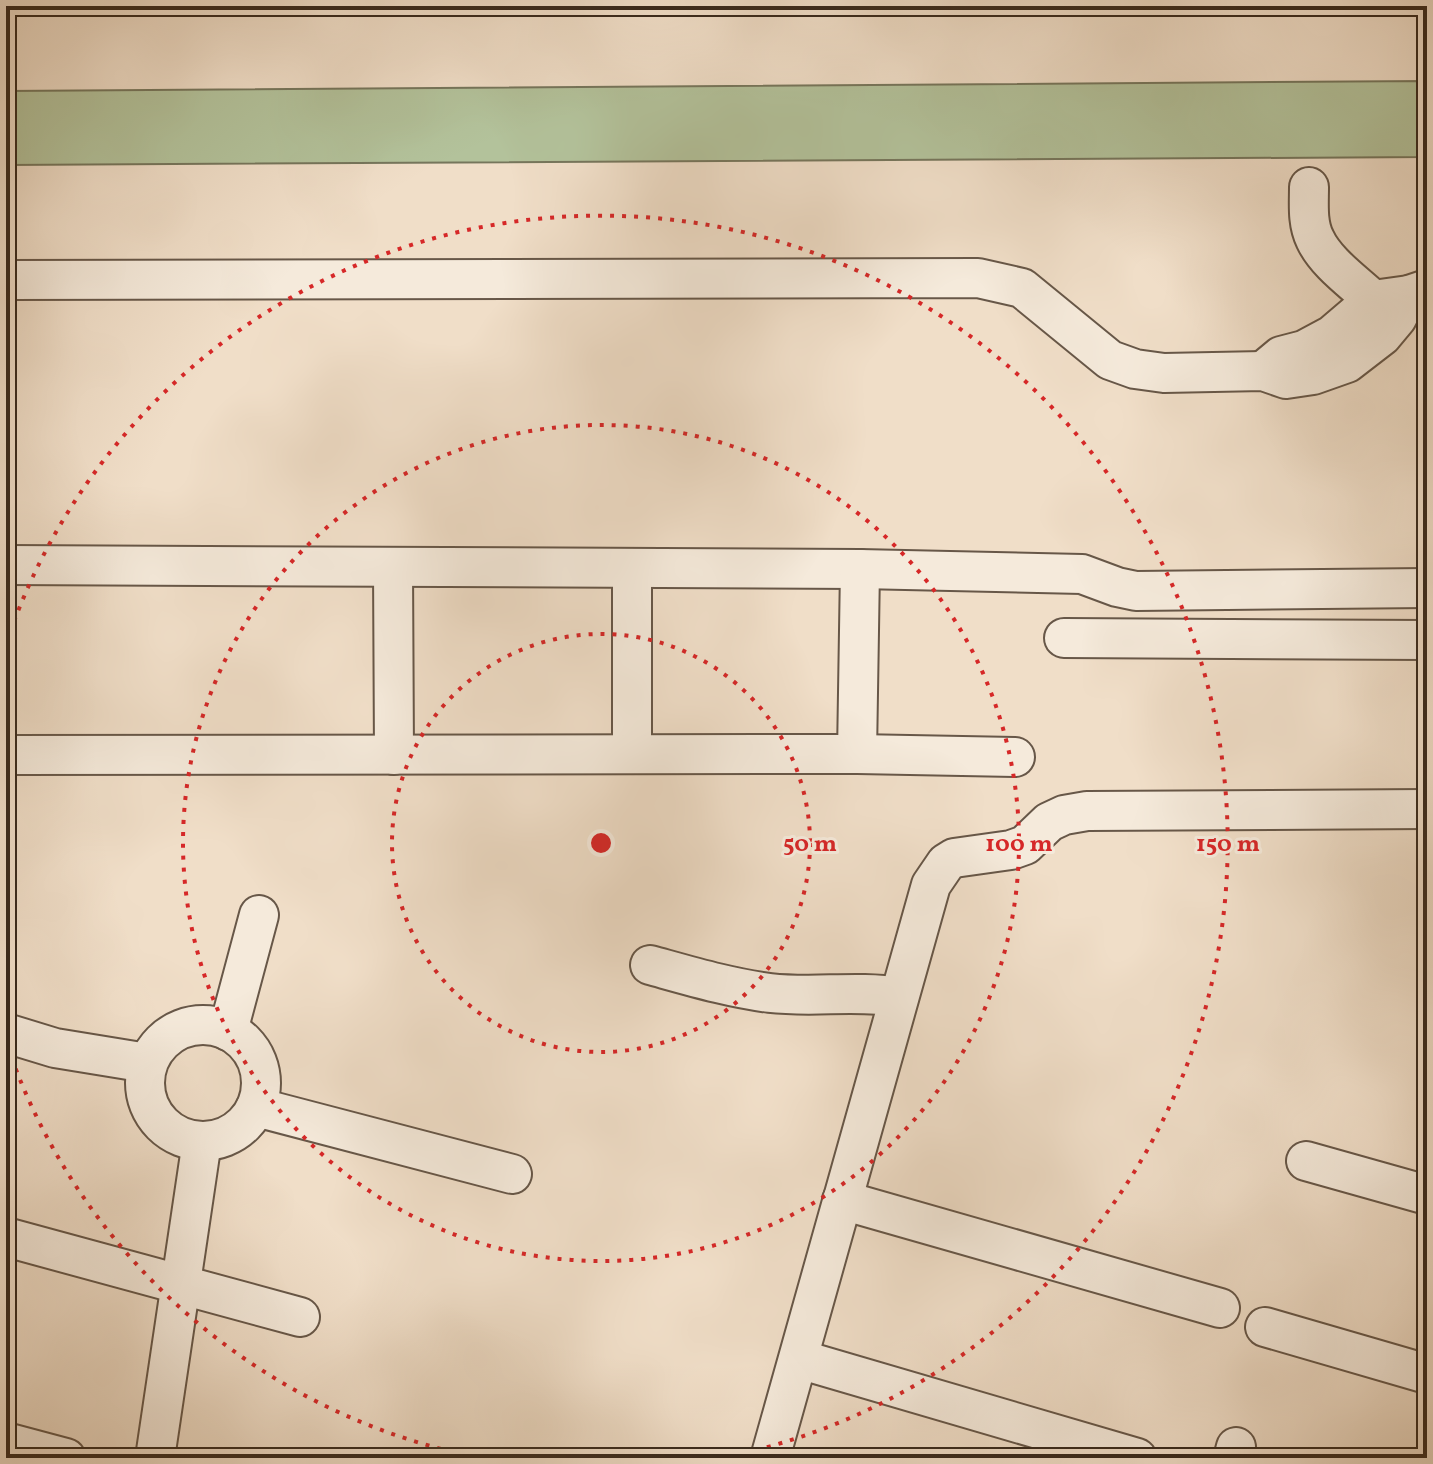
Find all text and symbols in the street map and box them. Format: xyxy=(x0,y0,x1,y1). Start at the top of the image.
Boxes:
text: 50 m xyxy=(783,828,837,862)
text: 100 m xyxy=(985,828,1053,862)
text: 150 m xyxy=(1196,828,1260,862)
centre of rings xyxy=(587,829,615,857)

